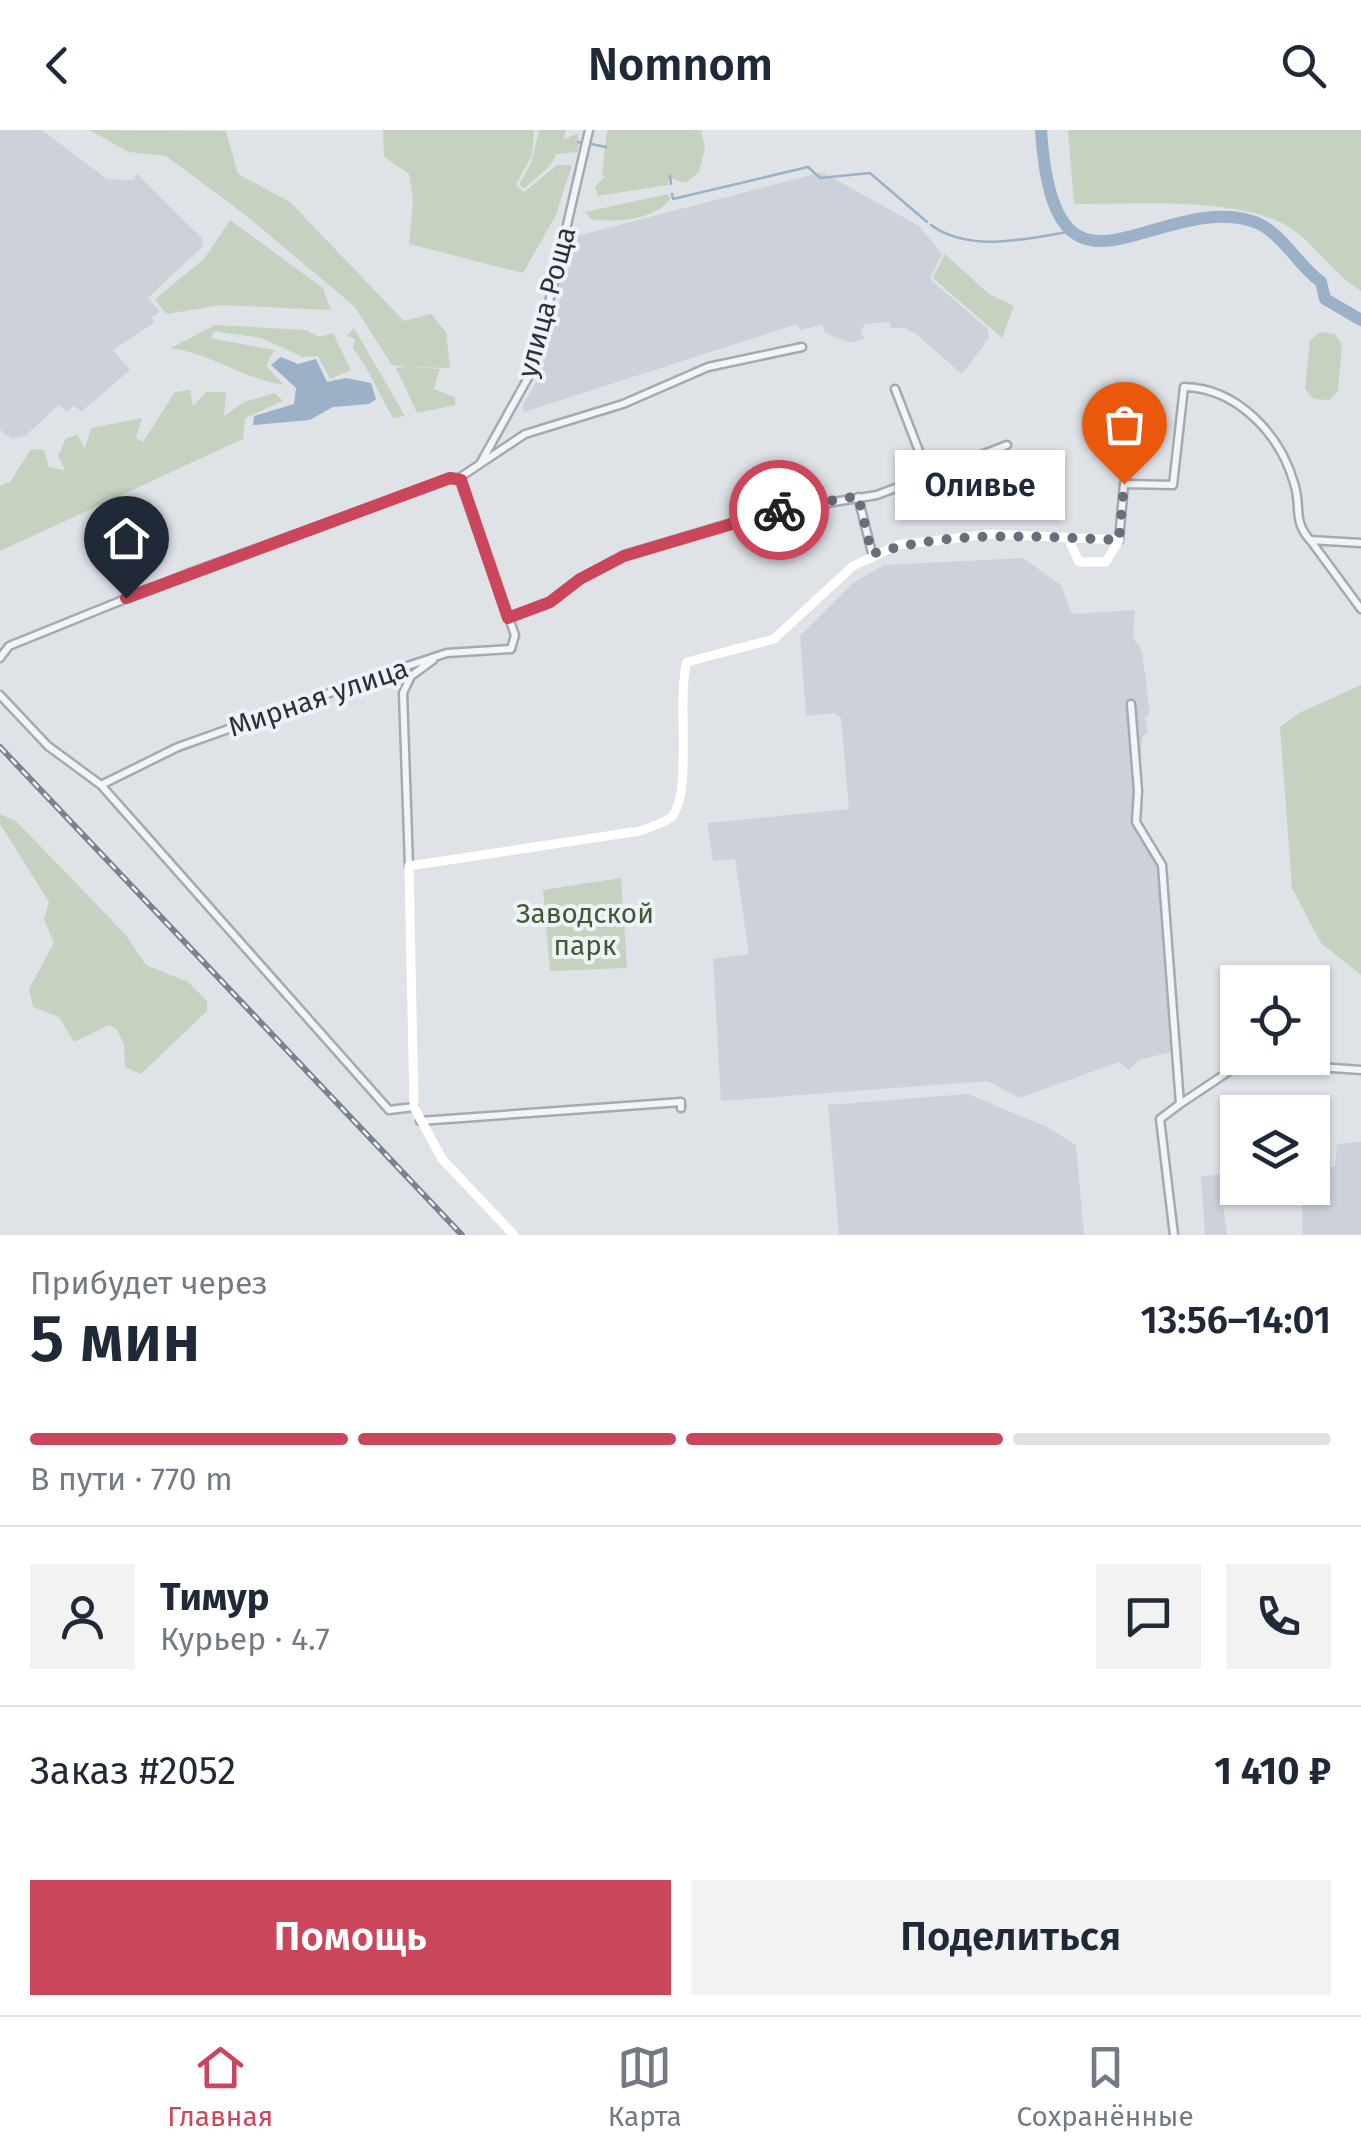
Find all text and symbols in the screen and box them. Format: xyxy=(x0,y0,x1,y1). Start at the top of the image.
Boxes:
icon: back xyxy=(30,38,85,93)
text: Nomnom xyxy=(588,38,773,92)
icon: search xyxy=(1276,38,1331,93)
street label: улица Роща xyxy=(511,223,582,381)
pin xyxy=(1082,382,1167,485)
icon: bag xyxy=(1097,397,1152,452)
callout: Оливье xyxy=(894,449,1064,519)
courier xyxy=(729,460,829,560)
text: Оливье xyxy=(924,466,1036,504)
icon: bike xyxy=(752,483,807,538)
pin xyxy=(84,496,169,599)
icon: home xyxy=(99,511,154,566)
street label: Мирная улица xyxy=(224,651,412,744)
park label: Заводской парк xyxy=(516,897,654,962)
map controls xyxy=(1220,965,1330,1205)
button: locate xyxy=(1220,965,1330,1075)
button: layers xyxy=(1220,1095,1330,1205)
text: Прибудет через xyxy=(30,1264,268,1302)
text: 13:56–14:01 xyxy=(1140,1297,1331,1343)
text: 5 мин xyxy=(30,1300,201,1378)
text: В пути · 770 m xyxy=(30,1460,233,1498)
button: person xyxy=(30,1564,135,1669)
button: chat xyxy=(1096,1564,1201,1669)
button: phone xyxy=(1226,1564,1331,1669)
text: Тимур xyxy=(160,1574,269,1620)
text: Курьер · 4.7 xyxy=(160,1620,330,1658)
text: Заказ #2052 xyxy=(30,1748,236,1794)
text: 1 410 ₽ xyxy=(1214,1748,1331,1794)
button: Помощь xyxy=(30,1880,671,1995)
button: Поделиться xyxy=(691,1880,1331,1995)
tab: Главная xyxy=(167,2040,273,2133)
tab: Карта xyxy=(608,2040,682,2133)
tab: Сохранённые xyxy=(1016,2040,1194,2133)

